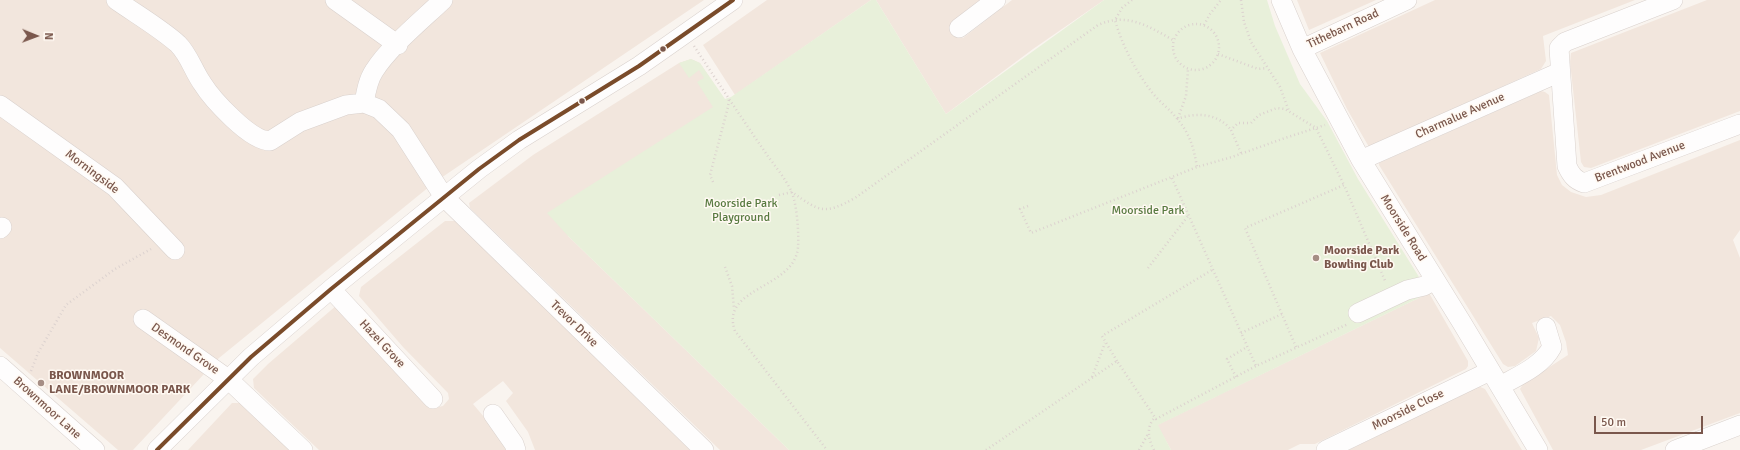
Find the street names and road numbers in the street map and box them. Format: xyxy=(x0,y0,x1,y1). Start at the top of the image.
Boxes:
street label: Tithebarn Road xyxy=(1305,6,1381,52)
street label: Charmalue Avenue xyxy=(1413,90,1507,142)
street label: Brentwood Avenue xyxy=(1593,138,1687,186)
street label: Morningside xyxy=(62,147,122,197)
street label: Moorside Road xyxy=(1377,192,1429,264)
street label: Trevor Drive xyxy=(547,298,601,350)
street label: Hazel Grove xyxy=(356,317,408,371)
street label: Desmond Grove xyxy=(148,320,222,378)
street label: Brownmoor Lane xyxy=(10,374,84,442)
street label: Moorside Close xyxy=(1370,386,1446,434)

